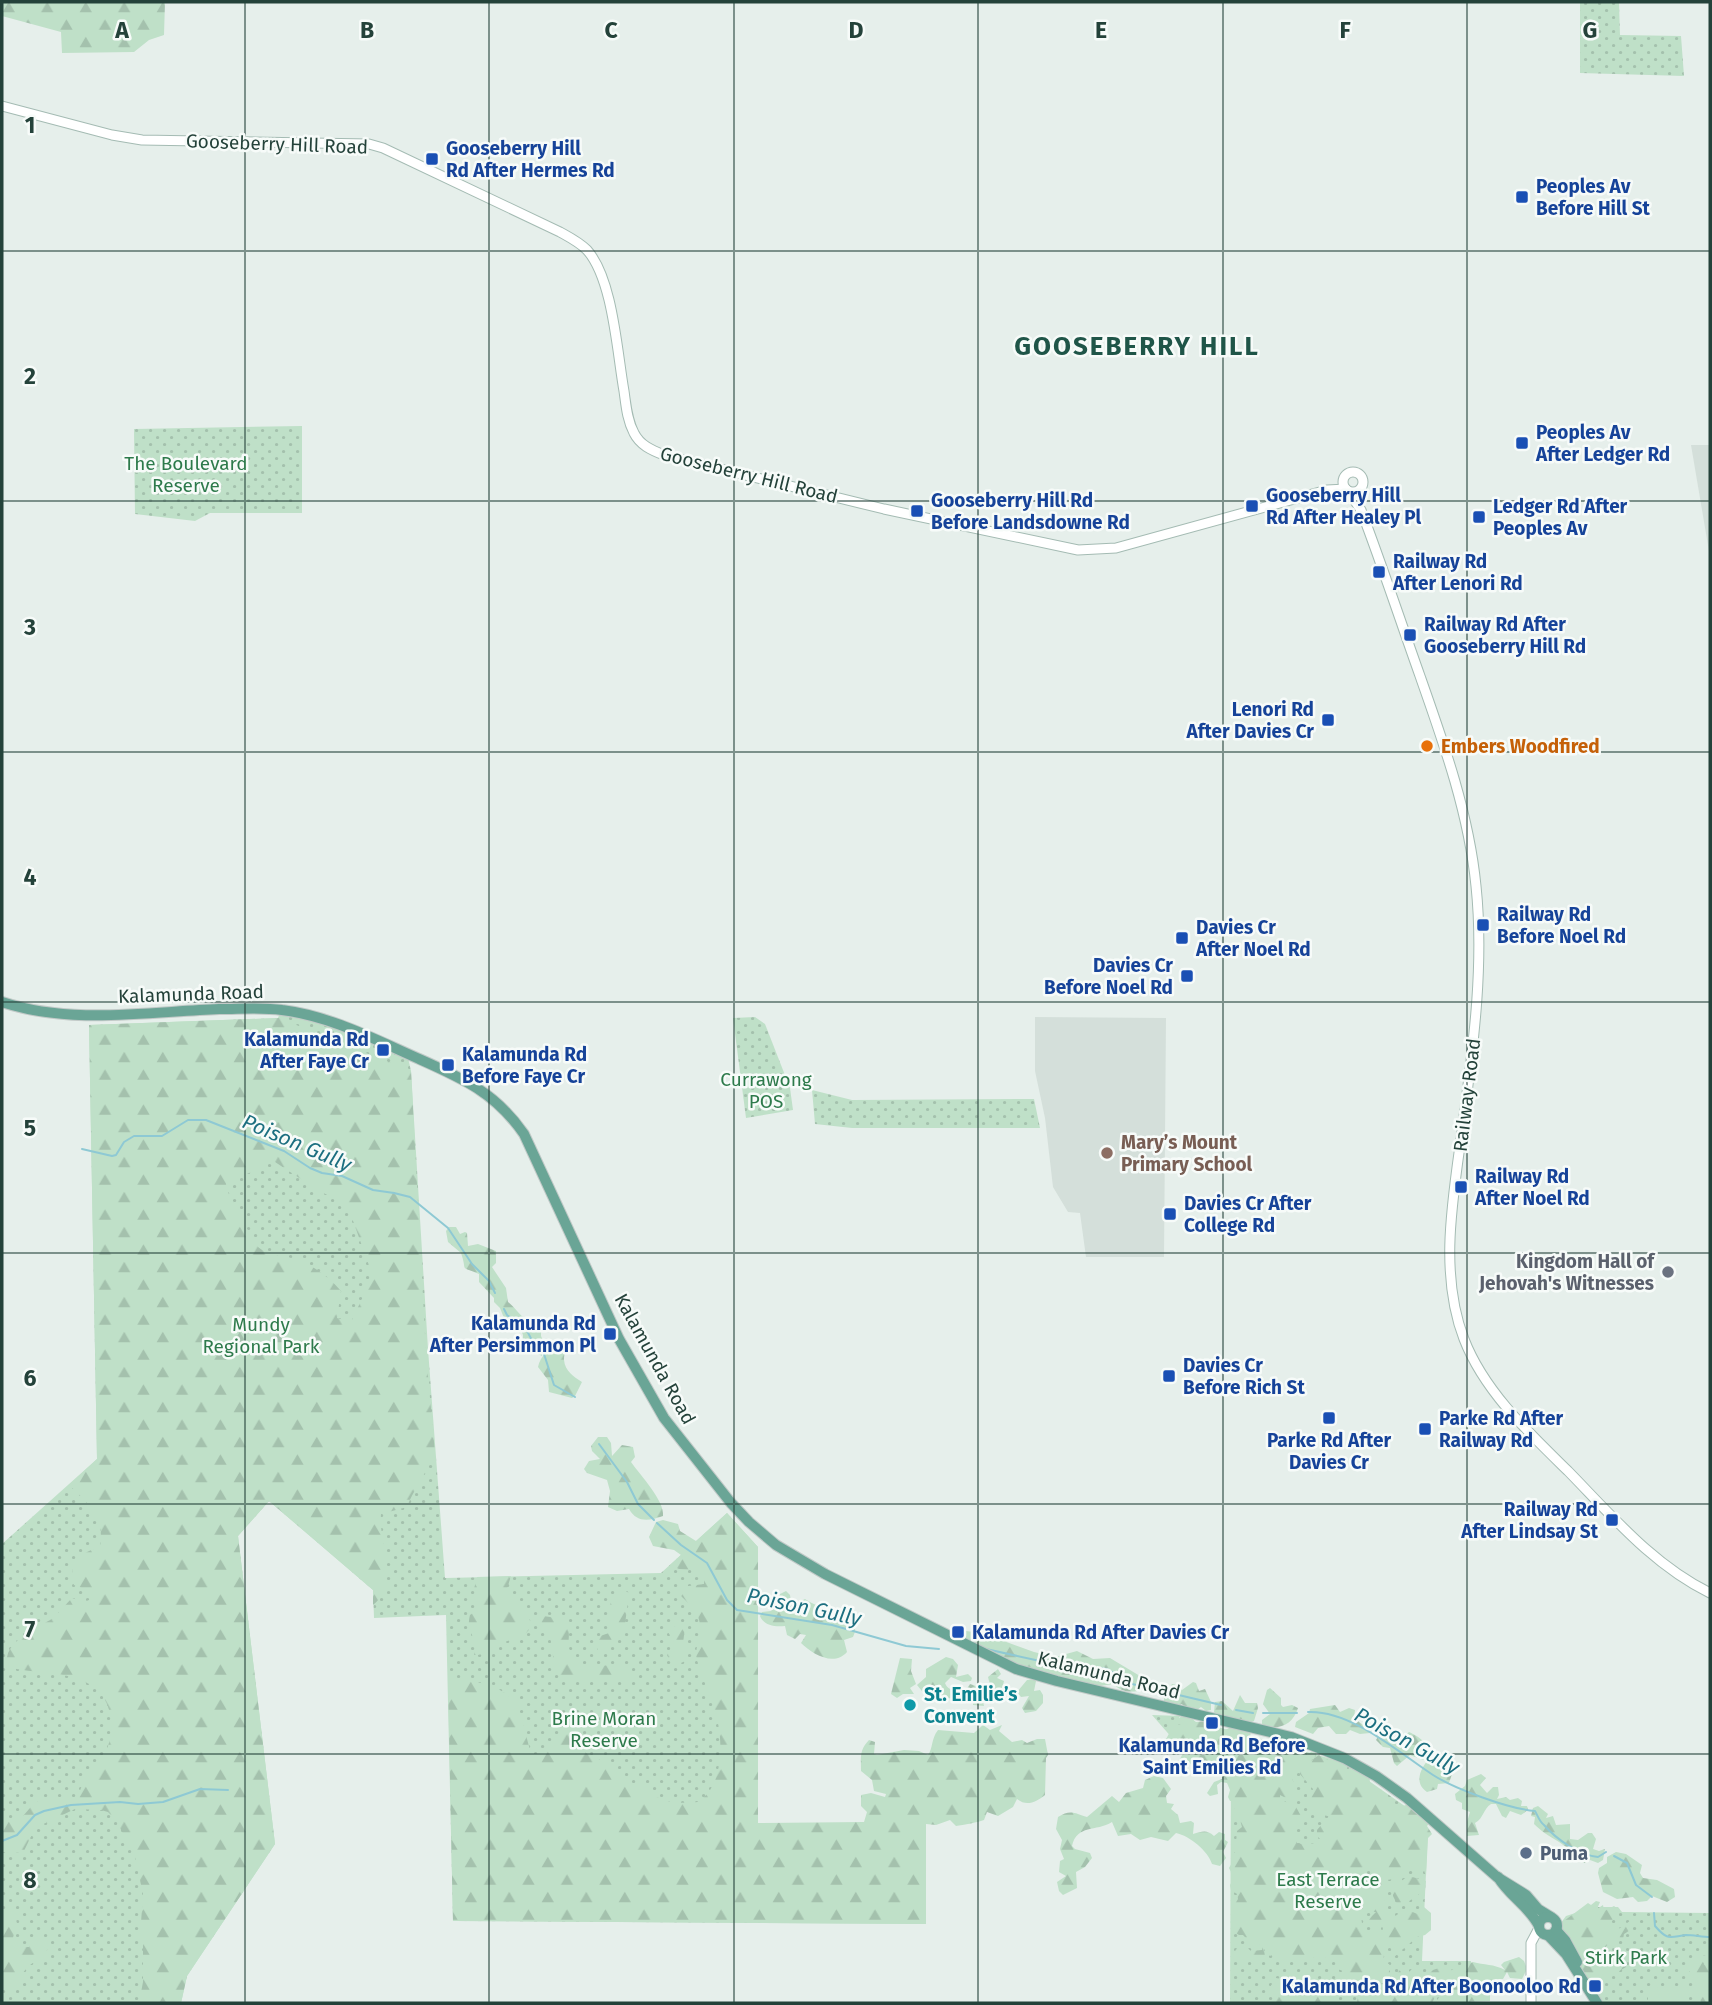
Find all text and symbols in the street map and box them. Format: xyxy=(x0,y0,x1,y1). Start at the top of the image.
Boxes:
text: A xyxy=(114,16,129,44)
text: B xyxy=(360,16,374,44)
text: C xyxy=(604,16,618,44)
text: D xyxy=(849,16,864,44)
text: E xyxy=(1095,16,1107,44)
text: F xyxy=(1339,16,1351,44)
text: G xyxy=(1583,16,1597,44)
text: 1 xyxy=(25,111,35,139)
street label: Gooseberry Hill Road xyxy=(185,129,369,159)
place label: Gooseberry Hill Rd After Hermes Rd xyxy=(446,137,615,182)
marker: Gooseberry Hill Rd After Hermes Rd xyxy=(424,151,440,167)
place label: Peoples Av Before Hill St xyxy=(1536,175,1651,220)
marker: Peoples Av Before Hill St xyxy=(1514,189,1530,205)
district label: GOOSEBERRY HILL xyxy=(1014,331,1260,362)
text: 2 xyxy=(24,362,36,390)
place label: Peoples Av After Ledger Rd xyxy=(1535,421,1670,466)
marker: Peoples Av After Ledger Rd xyxy=(1514,435,1530,451)
street label: Gooseberry Hill Road xyxy=(658,442,840,508)
park label: The Boulevard Reserve xyxy=(124,452,248,497)
place label: Gooseberry Hill Rd After Healey Pl xyxy=(1266,484,1422,529)
place label: Gooseberry Hill Rd Before Landsdowne Rd xyxy=(931,489,1130,534)
place label: Ledger Rd After Peoples Av xyxy=(1493,495,1628,540)
marker: Gooseberry Hill Rd After Healey Pl xyxy=(1244,498,1260,514)
marker: Gooseberry Hill Rd Before Landsdowne Rd xyxy=(909,503,925,519)
marker: Ledger Rd After Peoples Av xyxy=(1471,509,1487,525)
place label: Railway Rd After Lenori Rd xyxy=(1392,550,1523,595)
marker: Railway Rd After Lenori Rd xyxy=(1371,564,1387,580)
text: 3 xyxy=(23,613,36,641)
place label: Railway Rd After Gooseberry Hill Rd xyxy=(1424,613,1586,658)
marker: Railway Rd After Gooseberry Hill Rd xyxy=(1402,627,1418,643)
place label: Lenori Rd After Davies Cr xyxy=(1186,698,1314,743)
marker: Lenori Rd After Davies Cr xyxy=(1320,712,1336,728)
place label: Embers Woodfired xyxy=(1441,735,1600,758)
marker: Embers Woodfired xyxy=(1419,738,1435,754)
text: 4 xyxy=(24,863,37,891)
place label: Railway Rd Before Noel Rd xyxy=(1497,903,1626,948)
place label: Davies Cr After Noel Rd xyxy=(1195,916,1311,961)
marker: Railway Rd Before Noel Rd xyxy=(1475,917,1491,933)
marker: Davies Cr After Noel Rd xyxy=(1174,930,1190,946)
place label: Davies Cr Before Noel Rd xyxy=(1044,954,1173,999)
marker: Davies Cr Before Noel Rd xyxy=(1179,968,1195,984)
street label: Kalamunda Road xyxy=(118,980,264,1008)
place label: Kalamunda Rd After Faye Cr xyxy=(244,1028,369,1073)
street label: Railway Road xyxy=(1449,1037,1485,1153)
marker: Kalamunda Rd After Faye Cr xyxy=(375,1042,391,1058)
place label: Kalamunda Rd Before Faye Cr xyxy=(462,1043,587,1088)
marker: Kalamunda Rd Before Faye Cr xyxy=(440,1057,456,1073)
park label: Currawong POS xyxy=(720,1068,812,1113)
water label: Poison Gully xyxy=(238,1108,356,1178)
text: 5 xyxy=(24,1114,36,1142)
place label: Mary’s Mount Primary School xyxy=(1121,1131,1253,1176)
marker: Mary’s Mount Primary School xyxy=(1099,1145,1115,1161)
place label: Railway Rd After Noel Rd xyxy=(1474,1165,1590,1210)
marker: Railway Rd After Noel Rd xyxy=(1453,1179,1469,1195)
place label: Davies Cr After College Rd xyxy=(1184,1192,1312,1237)
marker: Davies Cr After College Rd xyxy=(1162,1206,1178,1222)
place label: Kingdom Hall of Jehovah's Witnesses xyxy=(1478,1250,1656,1295)
marker: Kingdom Hall of Jehovah's Witnesses xyxy=(1660,1264,1676,1280)
street label: Kalamunda Road xyxy=(610,1290,700,1428)
place label: Kalamunda Rd After Persimmon Pl xyxy=(429,1312,596,1357)
park label: Mundy Regional Park xyxy=(202,1313,320,1358)
marker: Kalamunda Rd After Persimmon Pl xyxy=(602,1326,618,1342)
place label: Davies Cr Before Rich St xyxy=(1183,1354,1305,1399)
text: 6 xyxy=(24,1364,37,1392)
marker: Davies Cr Before Rich St xyxy=(1161,1368,1177,1384)
place label: Parke Rd After Railway Rd xyxy=(1439,1407,1563,1452)
marker: Parke Rd After Davies Cr xyxy=(1321,1410,1337,1426)
marker: Parke Rd After Railway Rd xyxy=(1417,1421,1433,1437)
place label: Parke Rd After Davies Cr xyxy=(1267,1429,1391,1474)
place label: Railway Rd After Lindsay St xyxy=(1460,1498,1599,1543)
marker: Railway Rd After Lindsay St xyxy=(1604,1512,1620,1528)
water label: Poison Gully xyxy=(744,1582,864,1632)
text: 7 xyxy=(25,1615,36,1643)
place label: Kalamunda Rd After Davies Cr xyxy=(972,1621,1229,1644)
marker: Kalamunda Rd After Davies Cr xyxy=(950,1624,966,1640)
street label: Kalamunda Road xyxy=(1035,1646,1183,1704)
place label: St. Emilie’s Convent xyxy=(924,1683,1018,1728)
marker: St. Emilie’s Convent xyxy=(902,1697,918,1713)
water label: Poison Gully xyxy=(1350,1701,1465,1781)
park label: Brine Moran Reserve xyxy=(552,1707,656,1752)
marker: Kalamunda Rd Before Saint Emilies Rd xyxy=(1204,1715,1220,1731)
place label: Kalamunda Rd Before Saint Emilies Rd xyxy=(1119,1734,1306,1779)
place label: Puma xyxy=(1540,1842,1588,1865)
marker: Puma xyxy=(1518,1845,1534,1861)
text: 8 xyxy=(23,1866,37,1894)
park label: East Terrace Reserve xyxy=(1276,1868,1380,1913)
park label: Stirk Park xyxy=(1585,1946,1667,1969)
place label: Kalamunda Rd After Boonooloo Rd xyxy=(1282,1975,1581,1998)
marker: Kalamunda Rd After Boonooloo Rd xyxy=(1587,1978,1603,1994)

